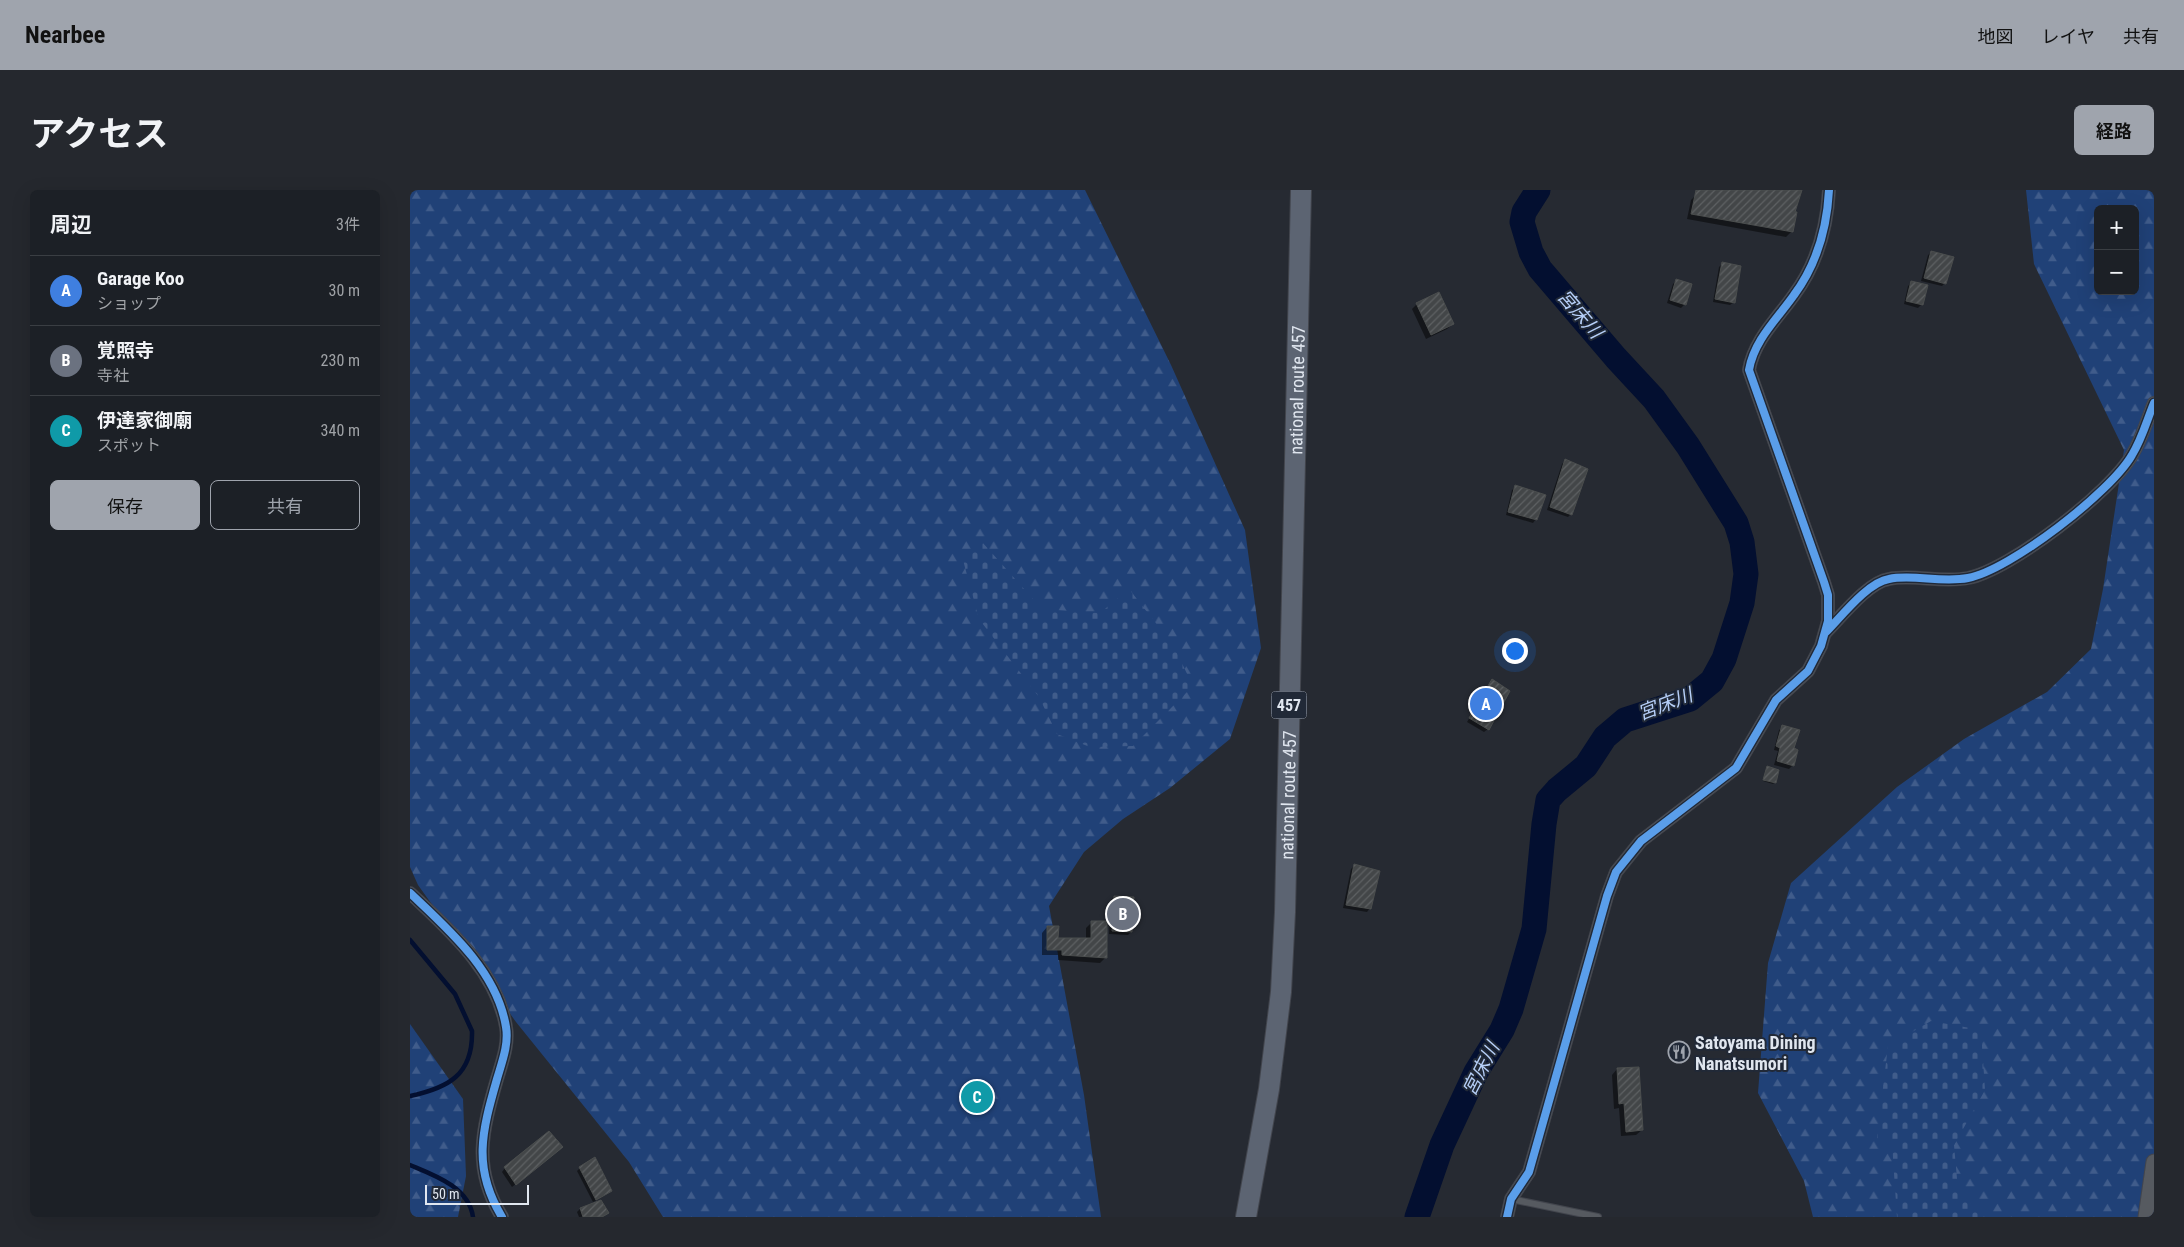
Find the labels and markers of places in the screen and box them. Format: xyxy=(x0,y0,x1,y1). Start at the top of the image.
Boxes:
pin: A xyxy=(1470,685,1502,723)
pin: B xyxy=(1107,895,1139,933)
place label: Satoyama Dining Nanatsumori xyxy=(1695,1032,1816,1074)
restaurant icon: Satoyama Dining Nanatsumori xyxy=(1667,1040,1691,1064)
pin: C xyxy=(961,1078,993,1116)

